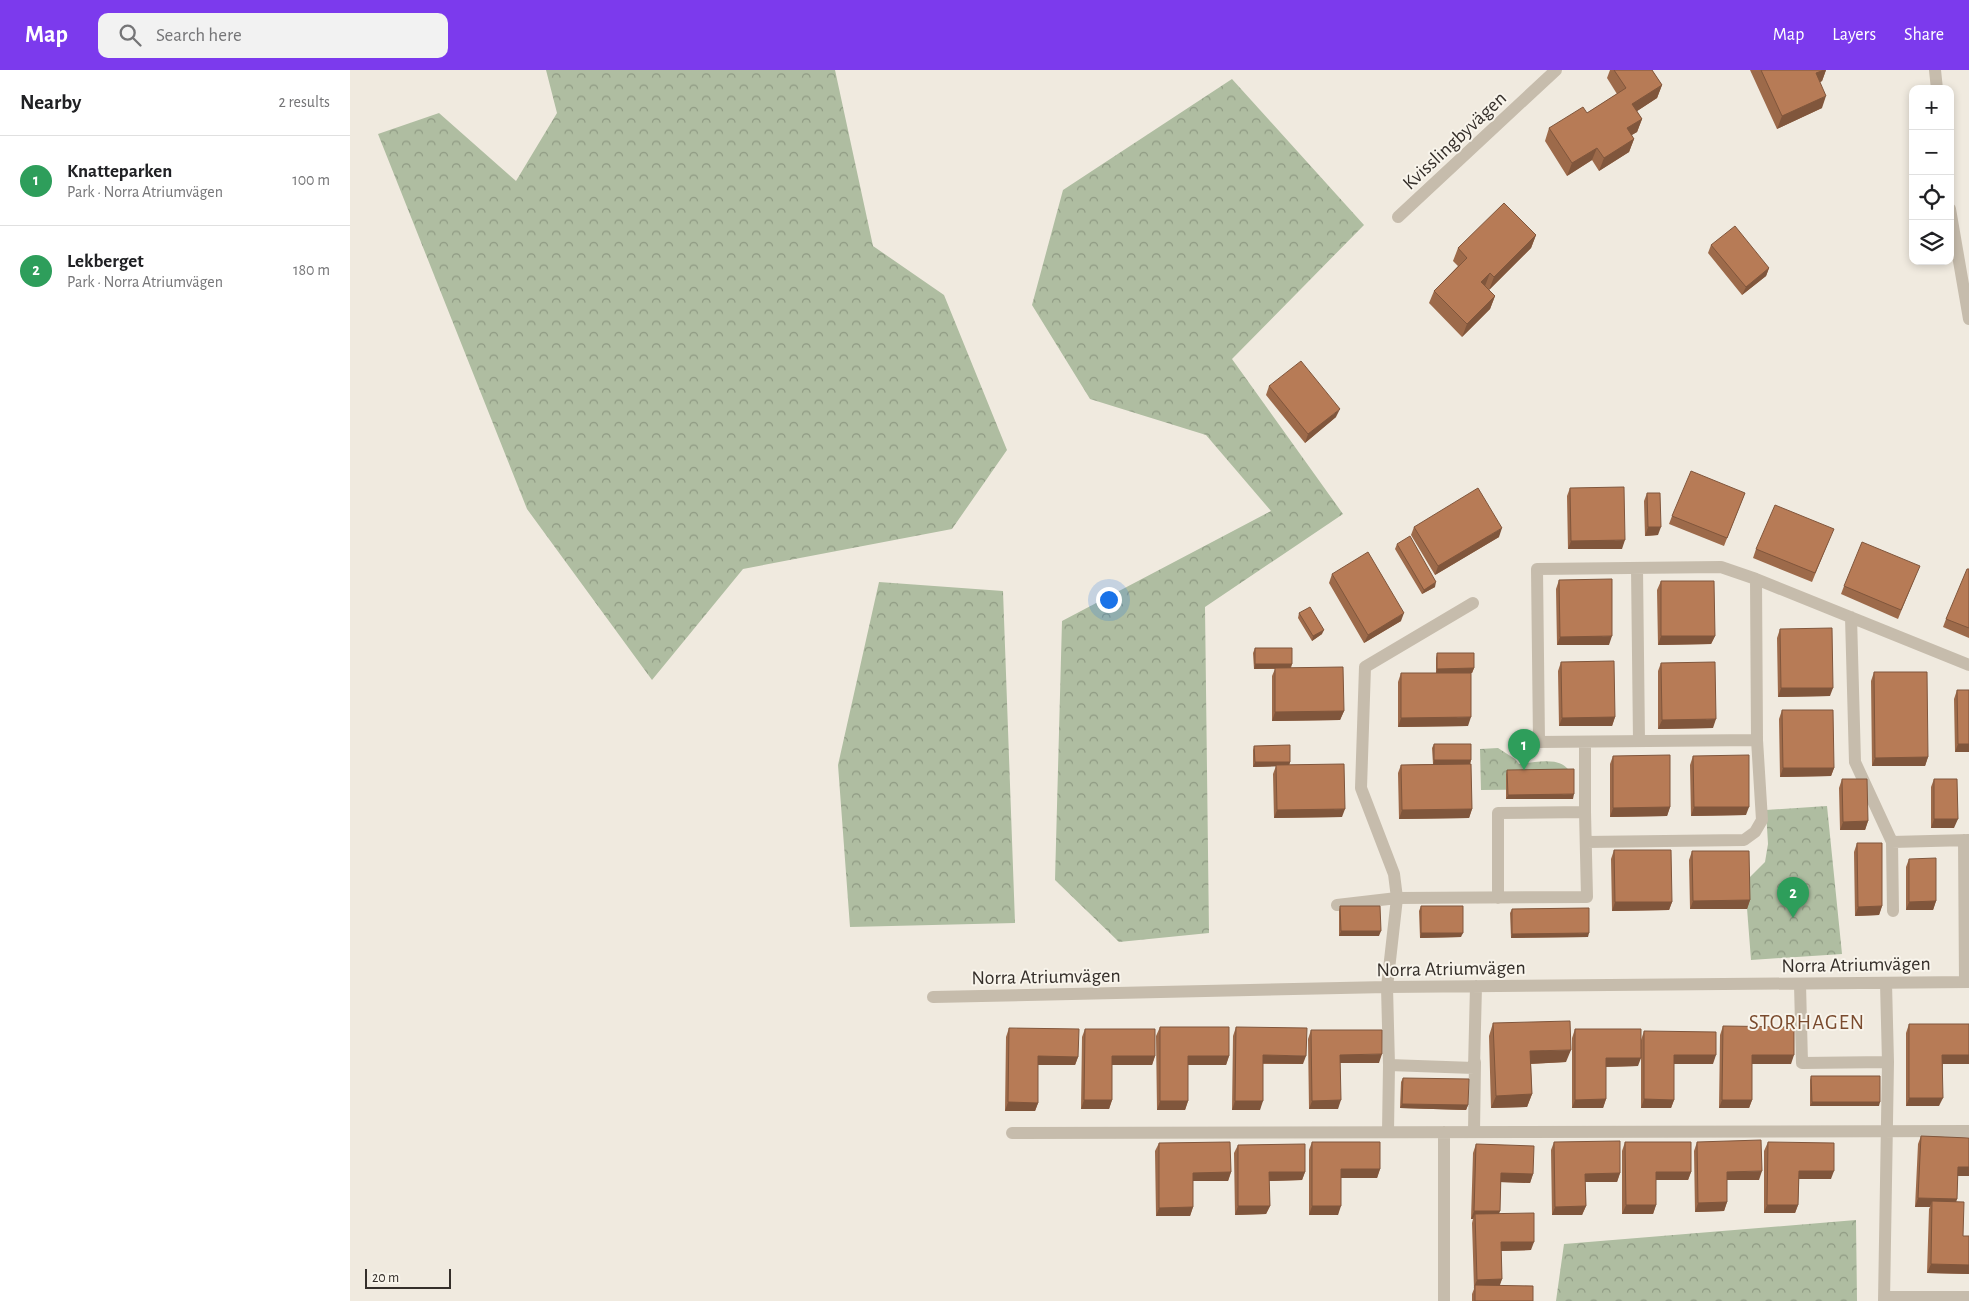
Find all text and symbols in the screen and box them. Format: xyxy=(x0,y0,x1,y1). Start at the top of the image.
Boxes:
search box xyxy=(98,13,448,58)
icon: search xyxy=(116,21,144,49)
text: Map xyxy=(25,23,68,47)
text: Search here xyxy=(156,26,242,45)
text: Map xyxy=(1773,26,1804,44)
text: Layers xyxy=(1832,26,1876,44)
text: Share xyxy=(1904,26,1944,44)
map controls xyxy=(1909,85,1954,265)
button: + xyxy=(1909,85,1954,130)
street label: Kvisslingbyvägen xyxy=(1399,88,1510,194)
text: Nearby xyxy=(20,92,81,113)
text: 2 results xyxy=(278,94,330,110)
button: − xyxy=(1909,130,1954,175)
text: Knatteparken xyxy=(67,162,172,181)
text: 1 xyxy=(33,172,39,188)
text: 100 m xyxy=(292,172,330,188)
button: locate xyxy=(1909,175,1954,220)
text: Park · Norra Atriumvägen xyxy=(67,184,223,200)
button: layers xyxy=(1909,220,1954,265)
text: Lekberget xyxy=(67,252,144,271)
text: 2 xyxy=(32,262,40,278)
text: 180 m xyxy=(293,262,330,278)
text: Park · Norra Atriumvägen xyxy=(67,274,223,290)
your location xyxy=(1096,587,1122,613)
pin: 1 xyxy=(1508,729,1540,770)
pin: 2 xyxy=(1777,877,1809,918)
street label: Norra Atriumvägen xyxy=(1781,954,1931,976)
street label: Norra Atriumvägen xyxy=(1376,958,1526,980)
street label: Norra Atriumvägen xyxy=(971,966,1121,988)
district label: STORHAGEN xyxy=(1749,1012,1865,1033)
scale bar xyxy=(365,1266,451,1289)
text: 20 m xyxy=(372,1271,399,1285)

